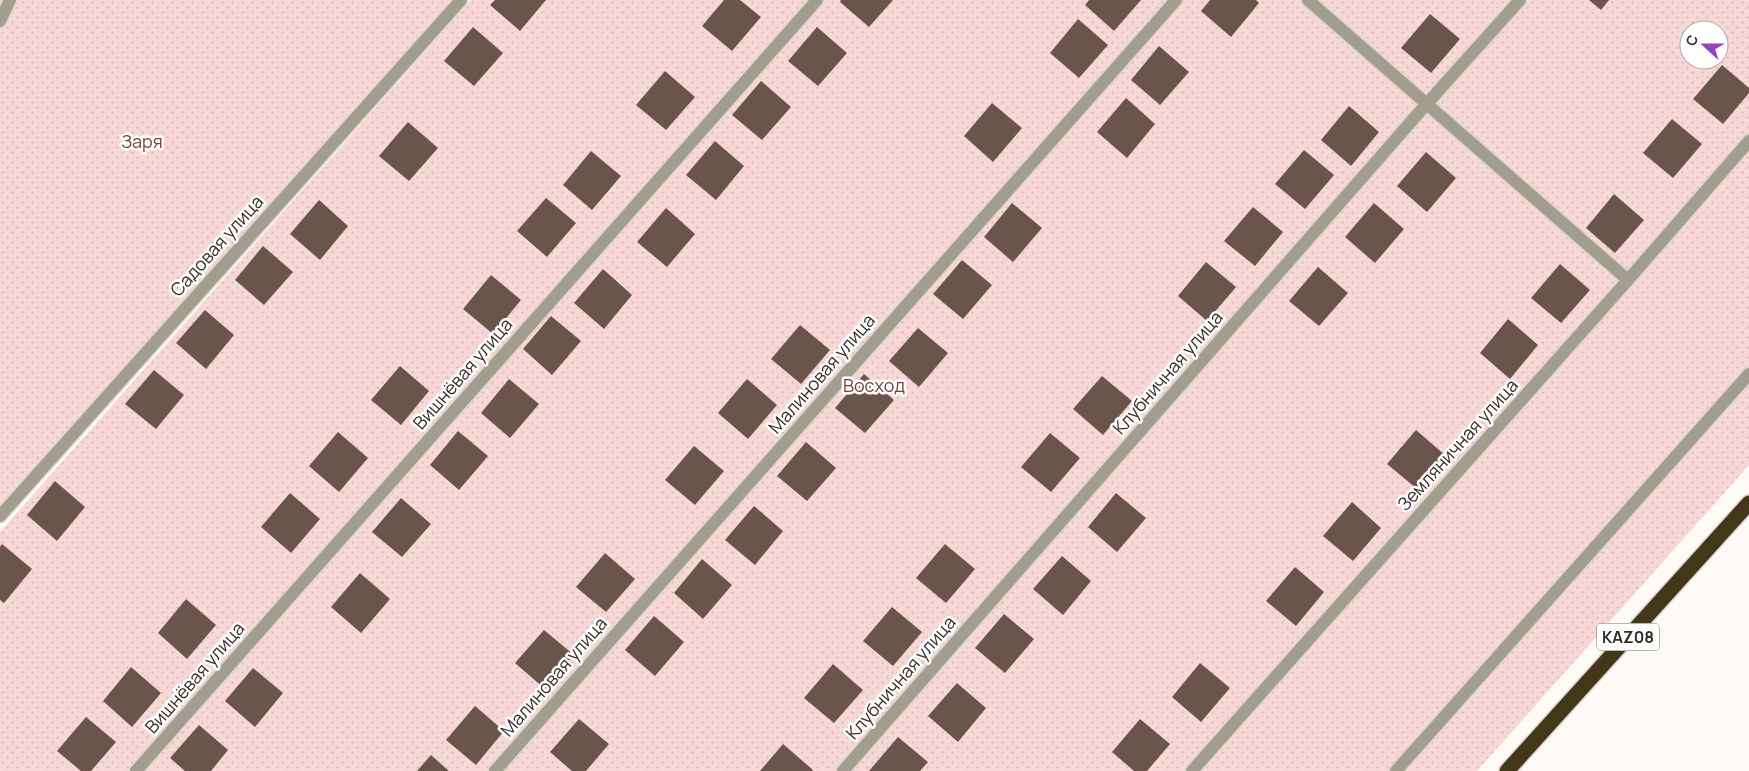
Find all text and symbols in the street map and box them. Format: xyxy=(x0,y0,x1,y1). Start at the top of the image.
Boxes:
north arrow xyxy=(1679,20,1729,70)
text: С xyxy=(1681,32,1702,48)
park label: Заря xyxy=(121,129,163,153)
street label: Садовая улица xyxy=(164,190,268,301)
street label: Клубничная улица xyxy=(1107,306,1227,439)
street label: Малиновая улица xyxy=(763,308,880,438)
street label: Вишнёвая улица xyxy=(407,313,517,434)
park label: Восход xyxy=(843,373,905,397)
street label: Земляничная улица xyxy=(1392,373,1523,515)
street label: Малиновая улица xyxy=(495,611,612,741)
street label: Клубничная улица xyxy=(840,611,960,744)
street label: Вишнёвая улица xyxy=(139,617,249,738)
road number: KAZ08 xyxy=(1597,624,1659,650)

